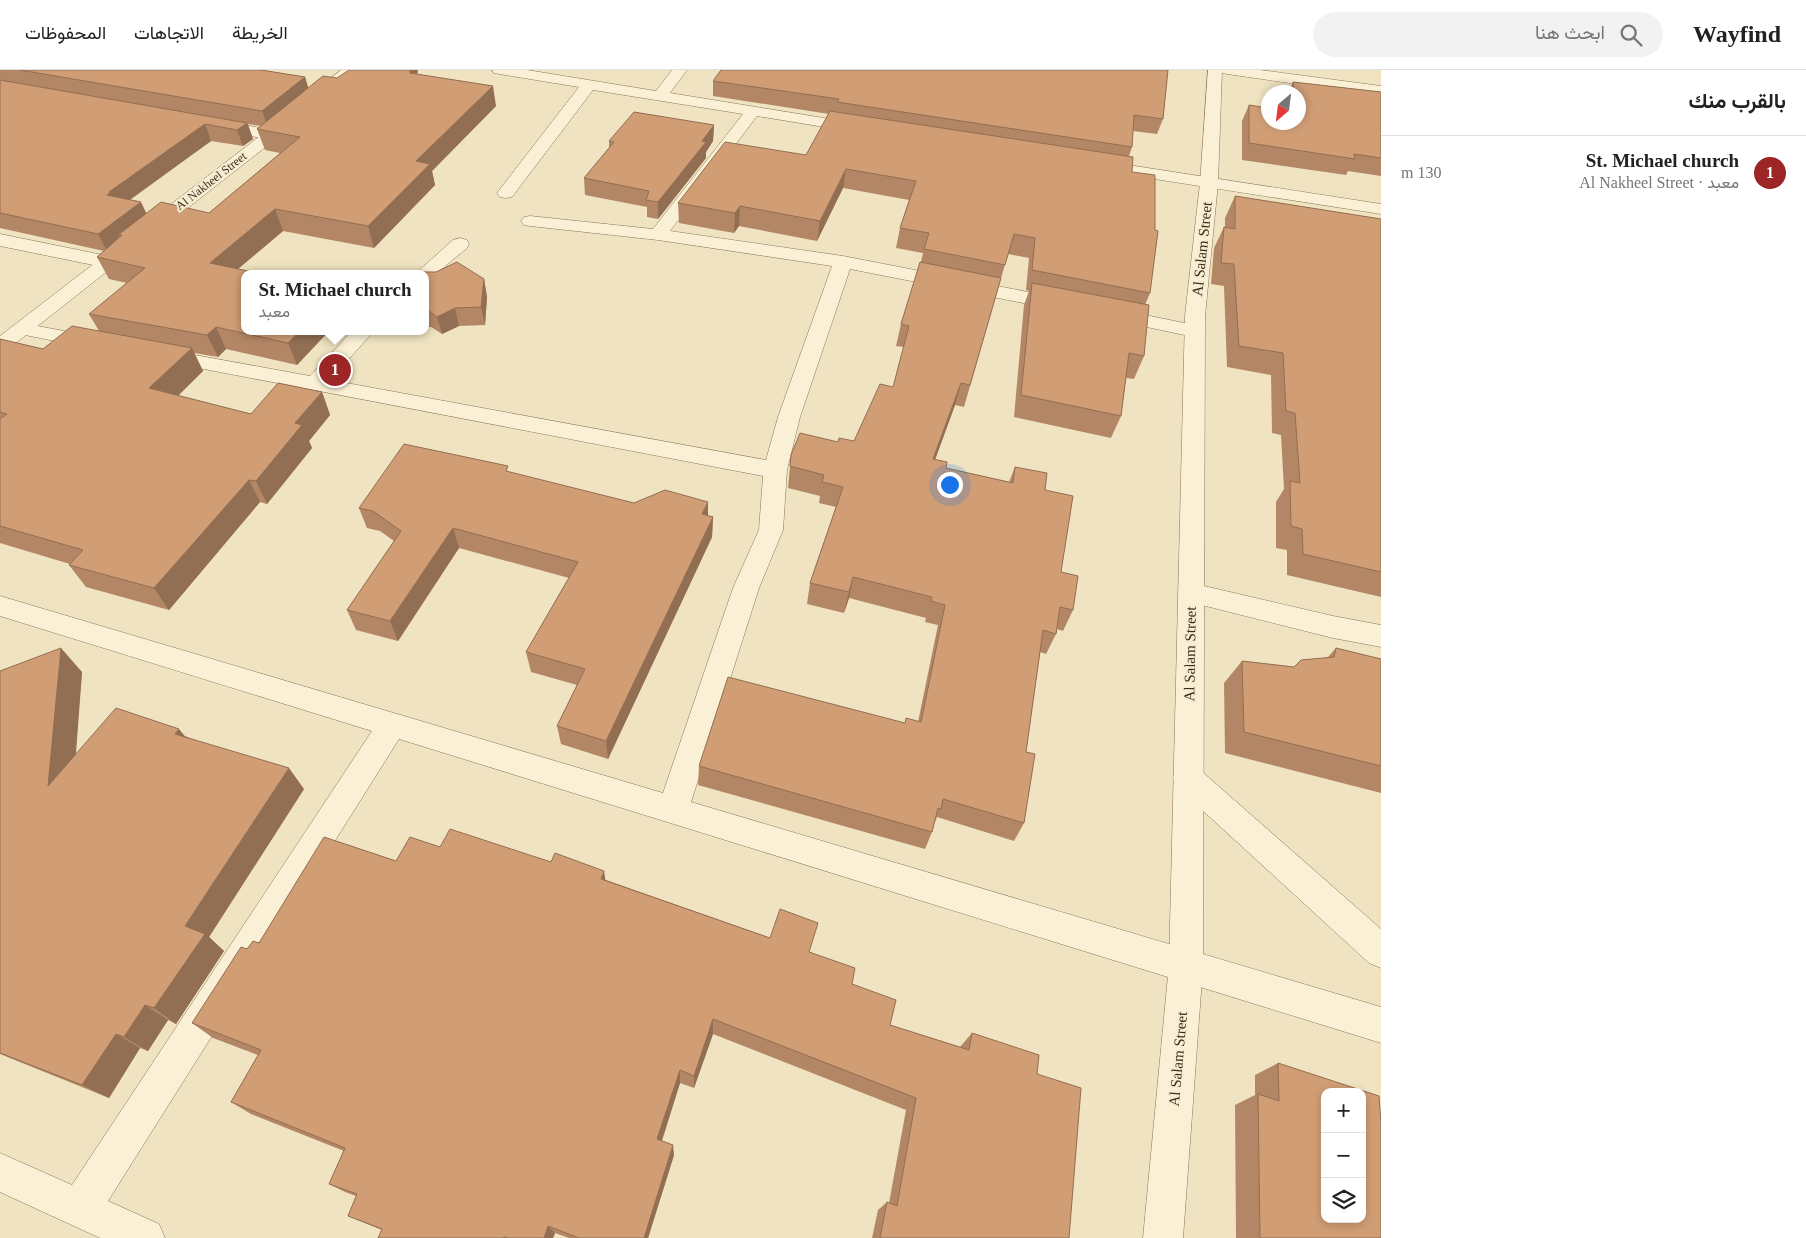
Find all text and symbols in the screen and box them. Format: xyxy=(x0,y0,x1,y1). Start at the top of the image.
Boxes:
search box xyxy=(1313,12,1663,57)
icon: search xyxy=(1617,21,1645,49)
text: Wayfind xyxy=(1693,21,1781,47)
text: ابحث هنا xyxy=(1535,22,1605,43)
text: المحفوظات xyxy=(25,23,106,43)
text: الاتجاهات xyxy=(134,23,204,43)
text: الخريطة xyxy=(232,23,288,43)
north arrow xyxy=(1261,85,1306,130)
text: بالقرب منك xyxy=(1689,89,1786,113)
street label: Al Nakheel Street xyxy=(173,149,250,213)
text: St. Michael church xyxy=(1586,150,1739,171)
text: 130 m xyxy=(1401,164,1441,181)
text: 1 xyxy=(1766,164,1774,181)
text: معبد · Al Nakheel Street xyxy=(1579,174,1739,191)
street label: Al Salam Street xyxy=(1189,200,1215,297)
popup xyxy=(241,270,429,335)
text: St. Michael church xyxy=(258,279,412,300)
text: معبد xyxy=(258,303,290,320)
pin: 1 xyxy=(319,351,351,389)
your location xyxy=(937,472,963,498)
street label: Al Salam Street xyxy=(1181,606,1199,702)
street label: Al Salam Street xyxy=(1166,1010,1190,1107)
map controls xyxy=(1321,1088,1366,1223)
button: + xyxy=(1321,1088,1366,1133)
button: − xyxy=(1321,1133,1366,1178)
button: layers xyxy=(1321,1178,1366,1223)

